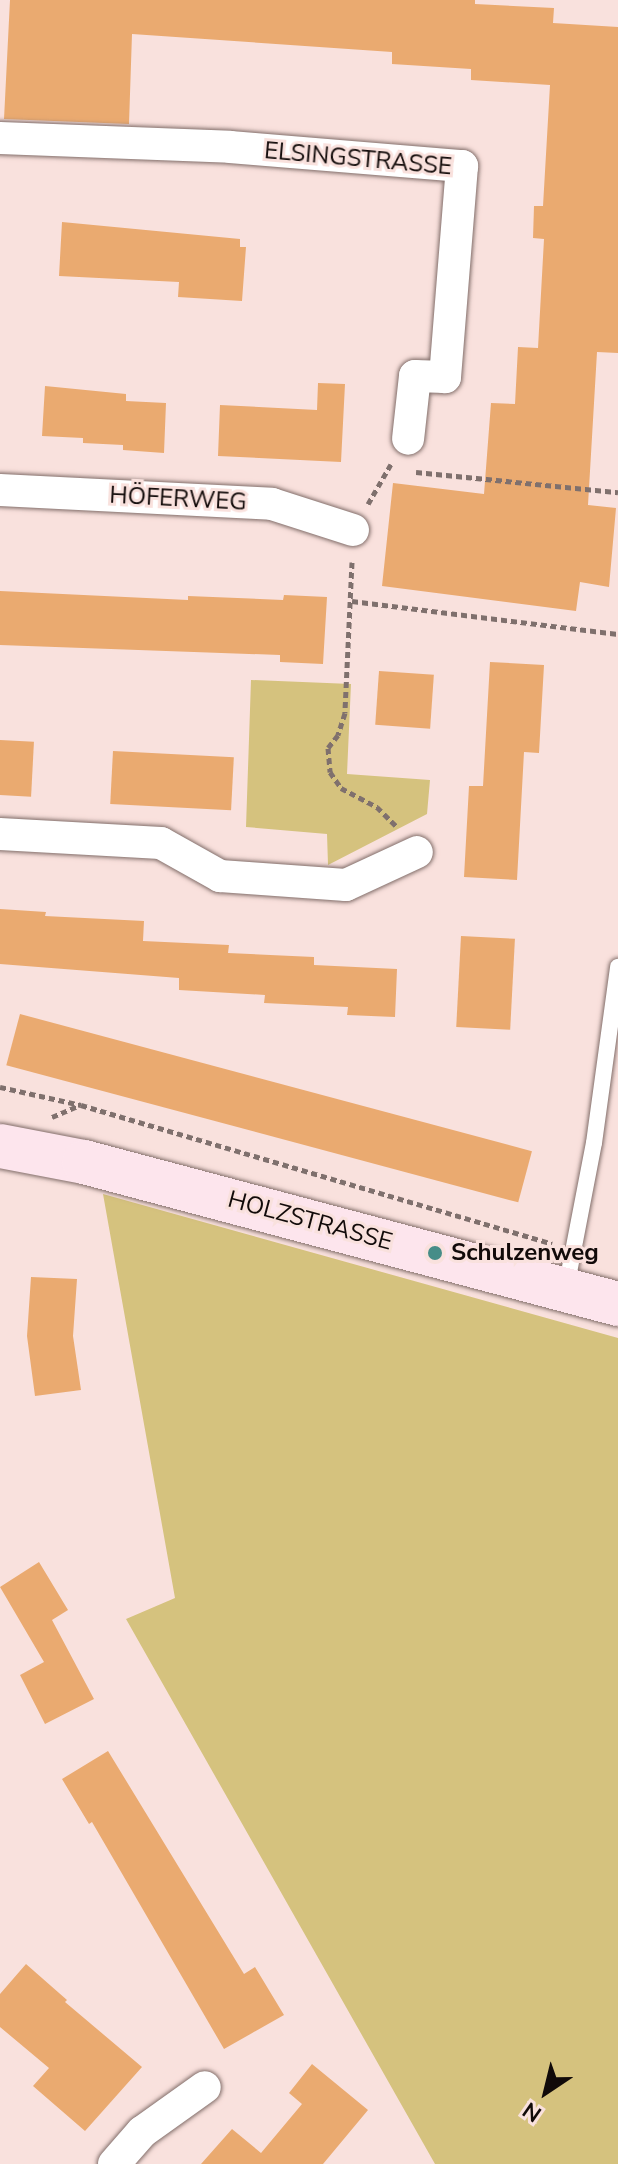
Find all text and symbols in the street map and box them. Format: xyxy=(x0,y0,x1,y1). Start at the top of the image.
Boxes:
street label: ELSINGSTRASSE xyxy=(263,136,453,182)
street label: HÖFERWEG xyxy=(109,481,247,517)
street label: HOLZSTRASSE xyxy=(225,1185,395,1257)
place label: Schulzenweg xyxy=(451,1239,599,1267)
marker: Schulzenweg xyxy=(426,1244,444,1262)
north arrow xyxy=(506,2052,586,2132)
text: N xyxy=(517,2095,548,2129)

